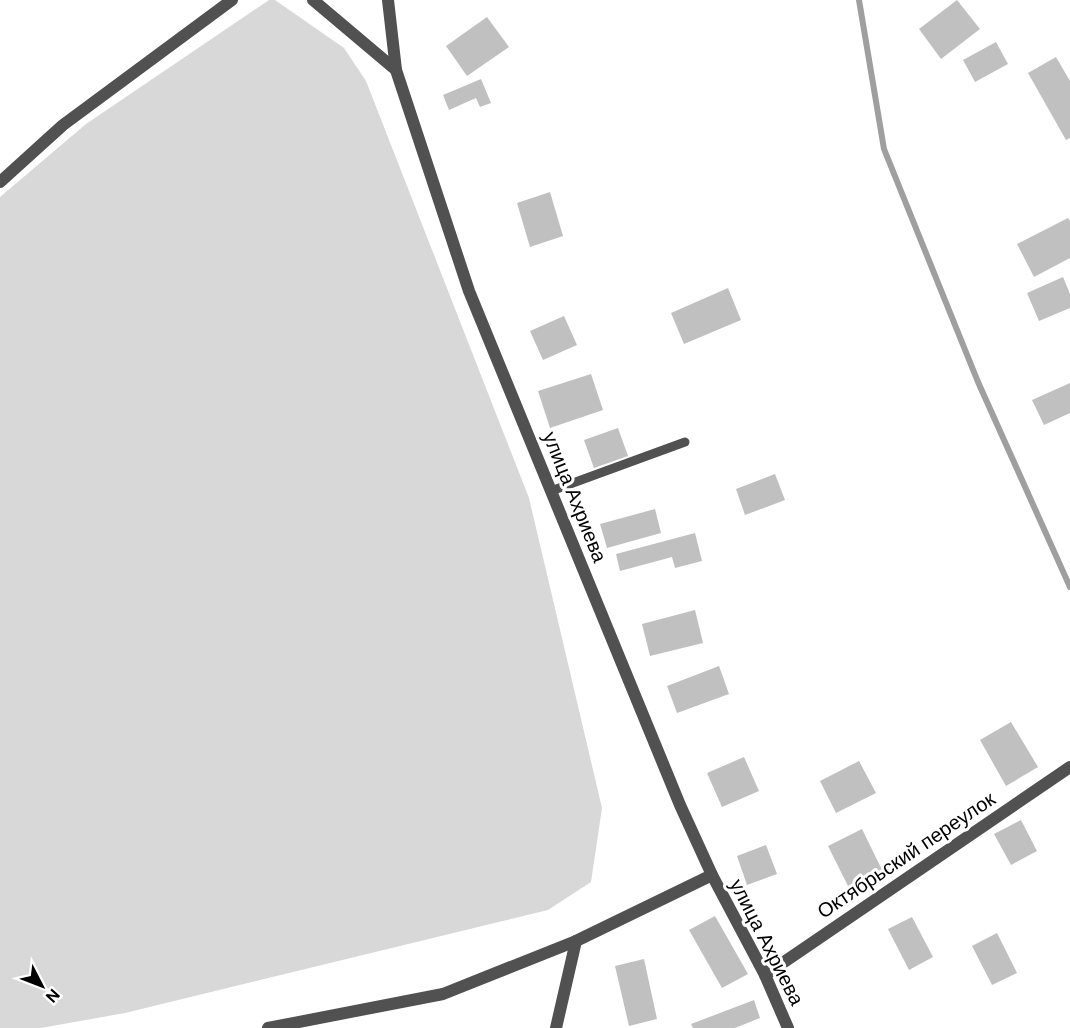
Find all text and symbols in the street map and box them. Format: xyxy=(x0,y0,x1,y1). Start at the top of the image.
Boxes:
street label: улица Ахриева xyxy=(537,428,613,567)
street label: Октябрьский переулок xyxy=(812,786,1000,924)
street label: улица Ахриева xyxy=(724,874,810,1010)
north arrow xyxy=(12,956,72,1016)
text: N xyxy=(41,984,64,1007)

